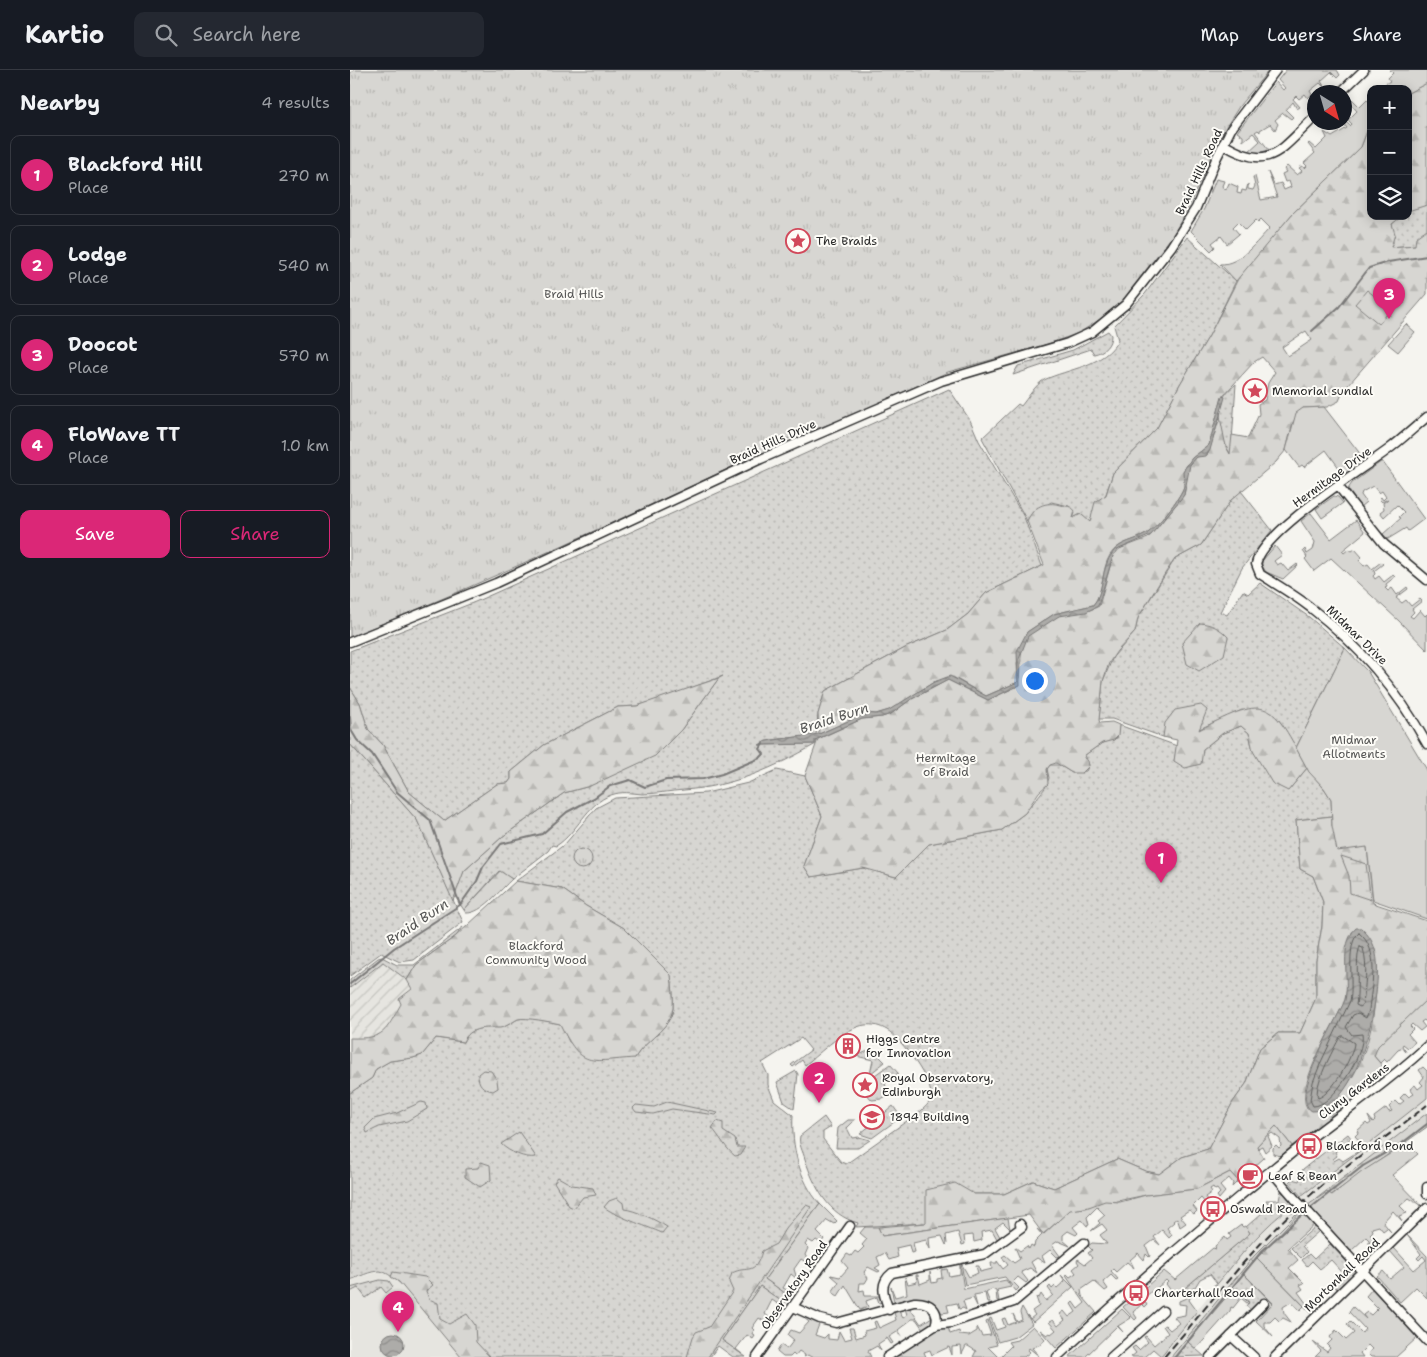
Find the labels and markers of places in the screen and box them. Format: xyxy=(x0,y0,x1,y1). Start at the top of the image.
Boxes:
place icon: The Braids xyxy=(785,228,811,254)
place label: The Braids xyxy=(816,233,877,249)
pin: 3 xyxy=(1373,278,1405,319)
place icon: Memorial sundial xyxy=(1242,378,1268,404)
place label: Memorial sundial xyxy=(1272,383,1373,399)
pin: 1 xyxy=(1145,842,1177,883)
place label: Higgs Centre for Innovation xyxy=(866,1031,951,1061)
building icon: Higgs Centre for Innovation xyxy=(835,1033,861,1059)
pin: 2 xyxy=(803,1062,835,1103)
place label: Royal Observatory, Edinburgh xyxy=(882,1070,993,1100)
place icon: Royal Observatory, Edinburgh xyxy=(852,1072,878,1098)
school or university icon: 1894 Building xyxy=(859,1104,885,1130)
place label: 1894 Building xyxy=(890,1109,969,1125)
bus stop icon: Blackford Pond xyxy=(1296,1133,1322,1159)
place label: Blackford Pond xyxy=(1326,1138,1414,1154)
cafe icon: Leaf & Bean xyxy=(1237,1163,1263,1189)
place label: Leaf & Bean xyxy=(1268,1168,1337,1184)
bus stop icon: Oswald Road xyxy=(1200,1196,1226,1222)
place label: Oswald Road xyxy=(1230,1201,1308,1217)
bus stop icon: Charterhall Road xyxy=(1123,1280,1149,1306)
place label: Charterhall Road xyxy=(1154,1285,1254,1301)
pin: 4 xyxy=(382,1291,414,1332)

